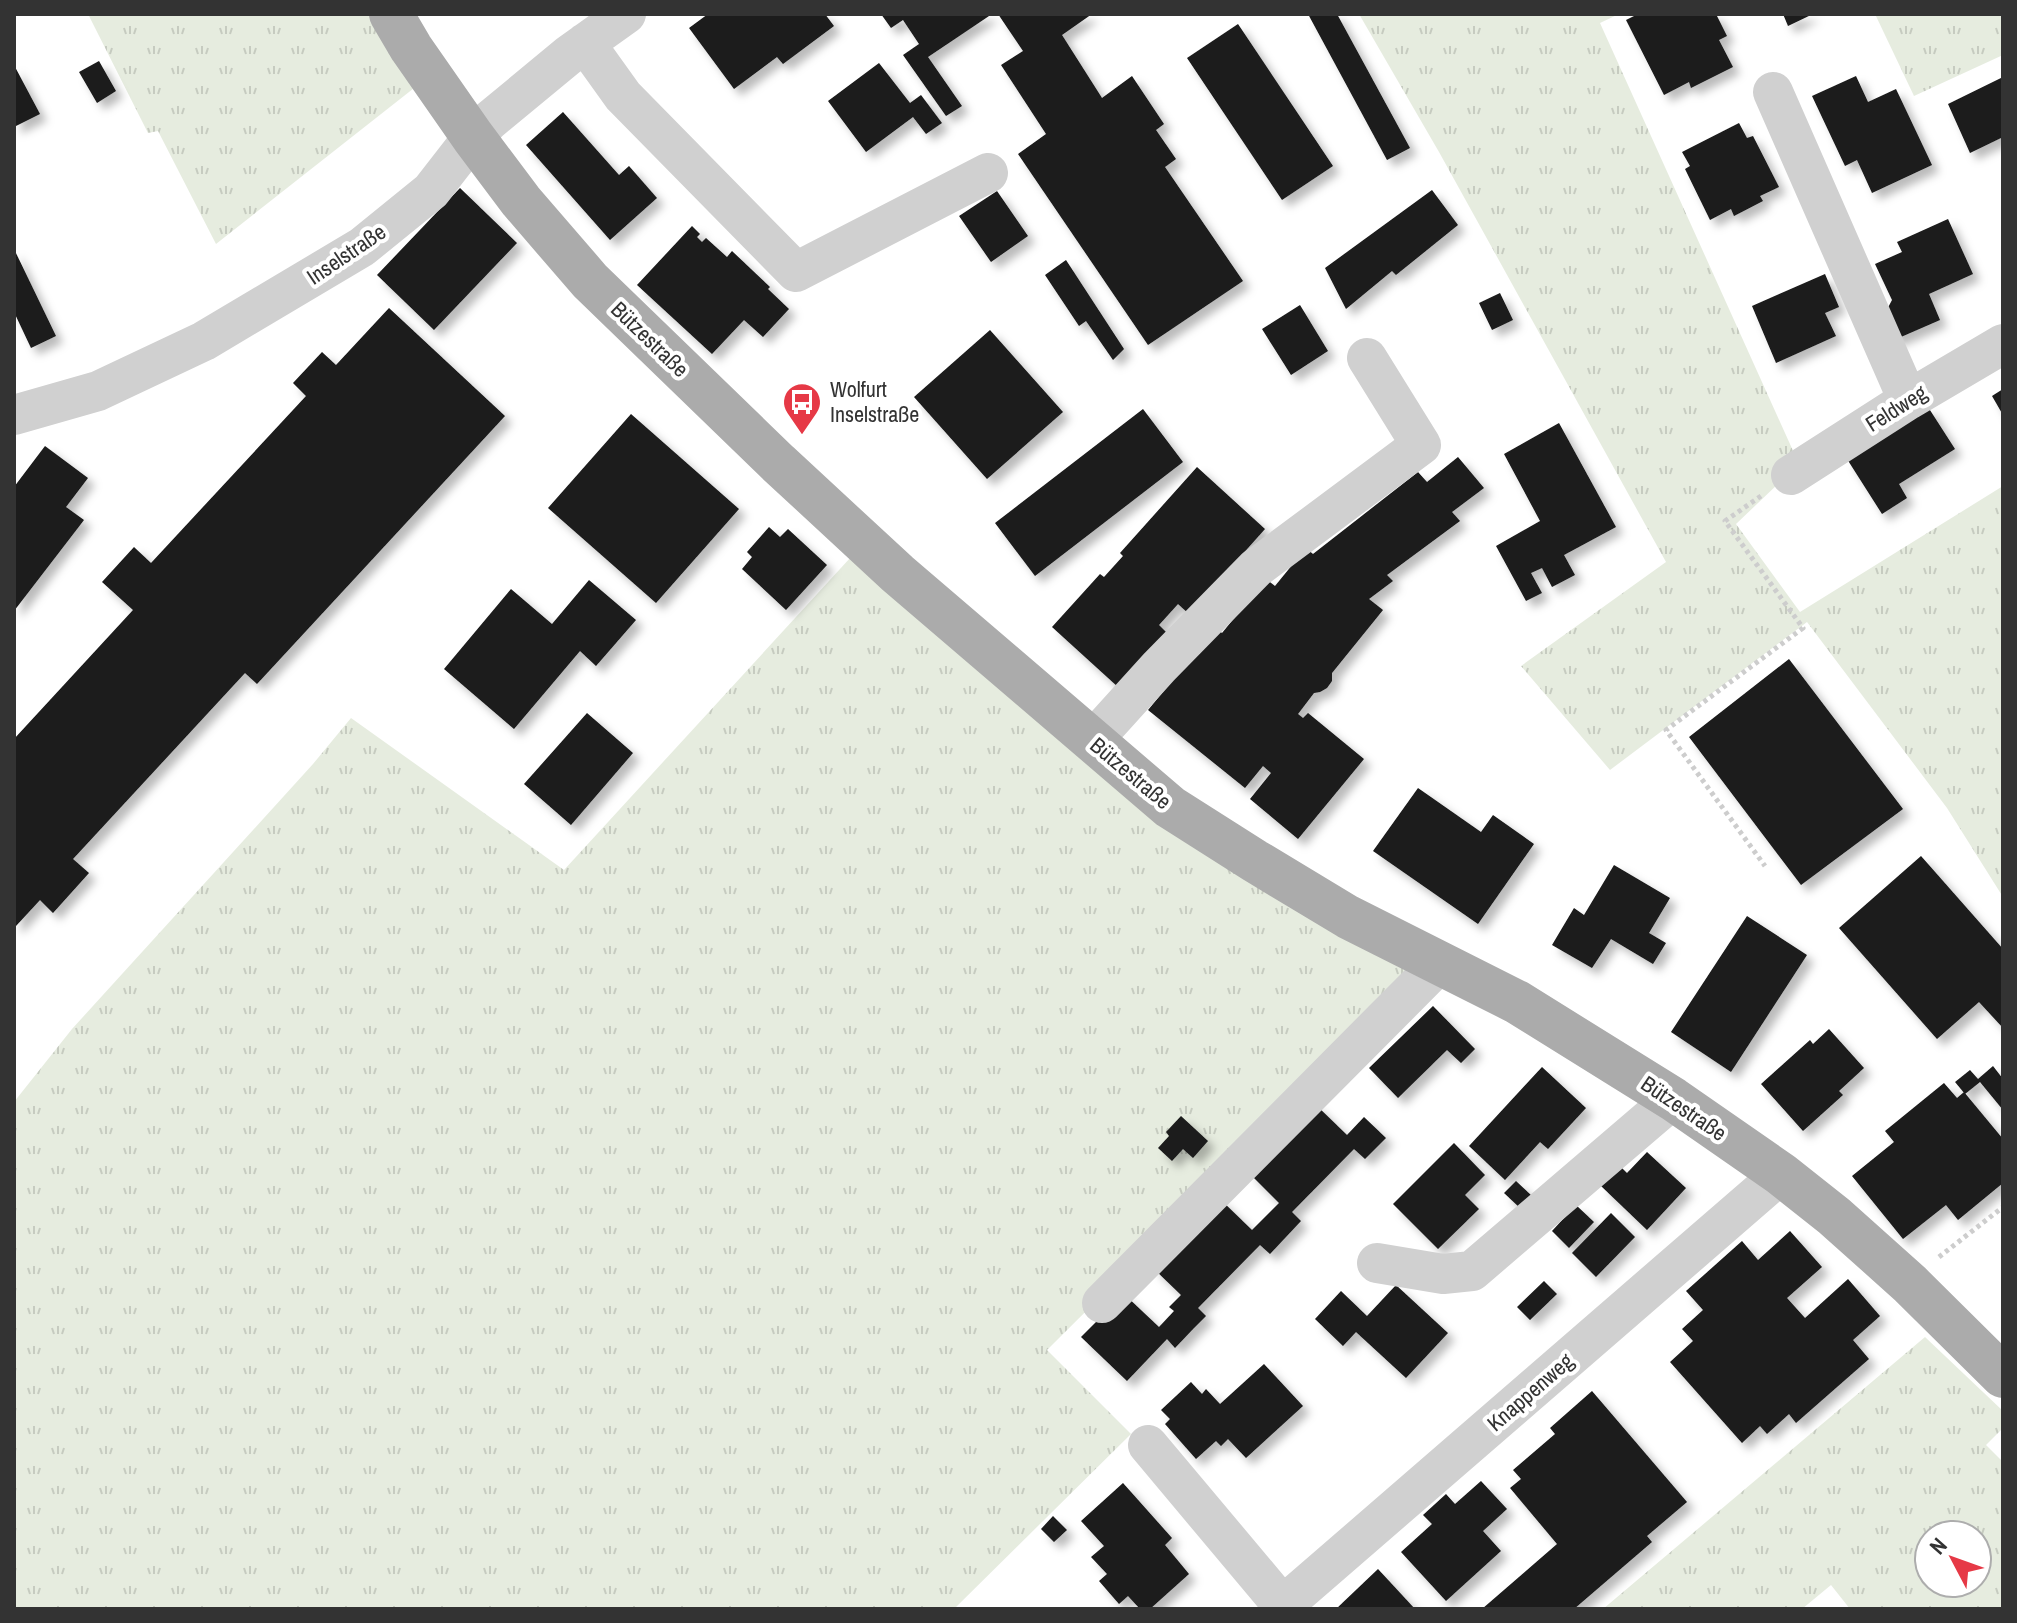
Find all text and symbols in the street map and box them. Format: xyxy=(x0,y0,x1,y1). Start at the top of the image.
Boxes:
street label: Inselstraße xyxy=(301,217,391,291)
street label: Bützestraße xyxy=(605,294,695,384)
place label: Wolfurt Inselstraße xyxy=(830,374,919,429)
street label: Feldweg xyxy=(1860,377,1932,439)
bus stop icon: Wolfurt Inselstraße xyxy=(781,381,823,436)
street label: Bützestraße xyxy=(1084,730,1178,816)
street label: Bützestraße xyxy=(1635,1068,1733,1148)
street label: Knappenweg xyxy=(1480,1346,1580,1438)
north arrow xyxy=(1913,1519,1993,1599)
text: N xyxy=(1922,1531,1954,1561)

